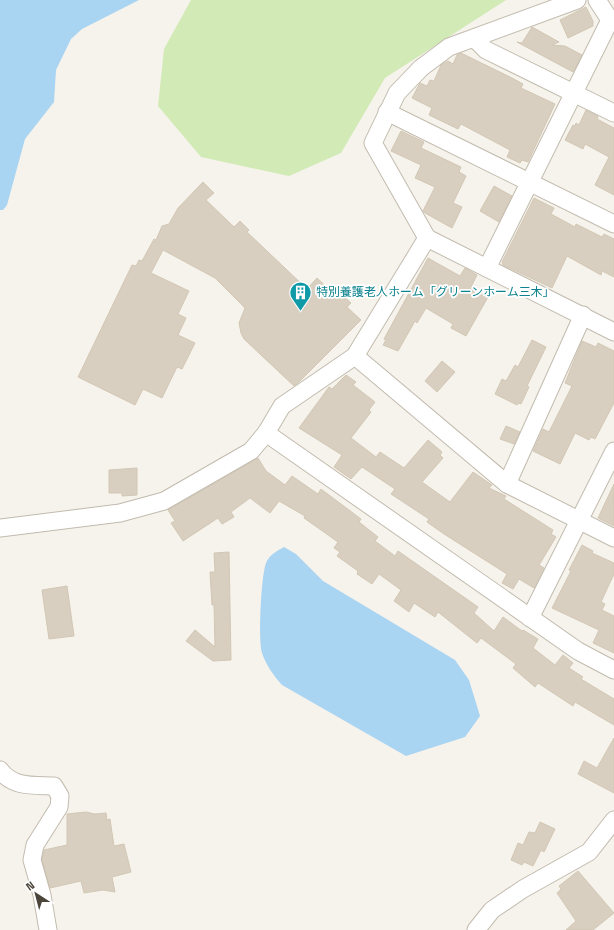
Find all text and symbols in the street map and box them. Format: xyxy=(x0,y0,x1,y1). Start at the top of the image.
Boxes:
building icon: 特別養護老人ホーム「グリーンホーム三木」 xyxy=(287,279,313,312)
place label: 特別養護老人ホーム「グリーンホーム三木」 xyxy=(316,284,555,300)
north arrow xyxy=(16,874,56,914)
text: N xyxy=(23,878,37,894)

